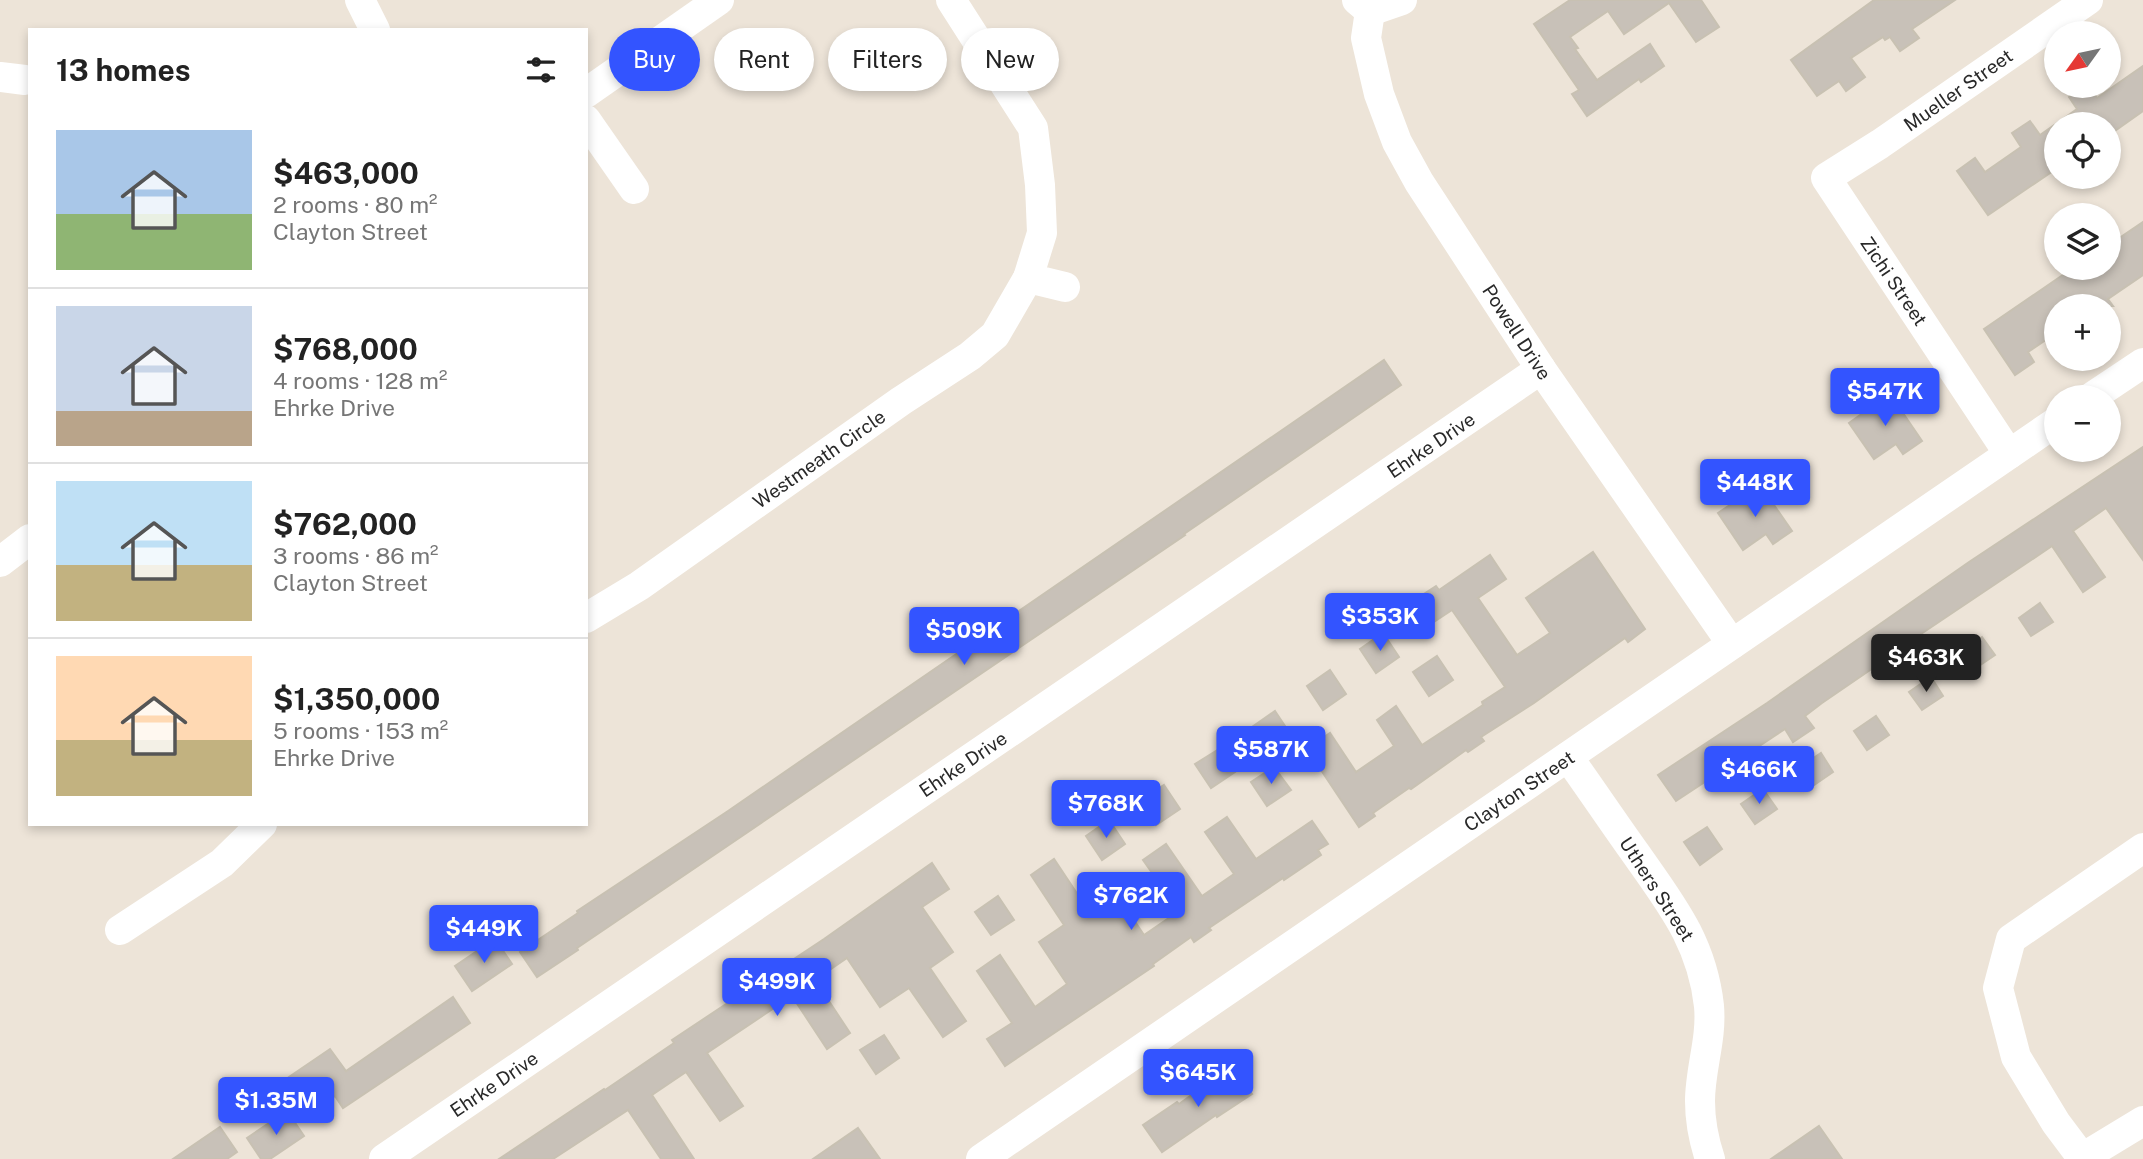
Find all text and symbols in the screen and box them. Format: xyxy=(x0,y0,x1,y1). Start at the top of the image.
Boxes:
north arrow xyxy=(2044,21,2121,98)
map controls xyxy=(2044,21,2121,462)
chip: Buy xyxy=(609,28,700,91)
chip: Rent xyxy=(714,28,814,91)
chip: Filters xyxy=(828,28,947,91)
chip: New xyxy=(961,28,1059,91)
street label: Mueller Street xyxy=(1899,44,2017,136)
icon: filters xyxy=(522,51,560,89)
text: 13 homes xyxy=(56,52,191,88)
button: locate xyxy=(2044,112,2121,189)
text: $463,000 xyxy=(273,155,419,191)
icon: home xyxy=(112,158,196,242)
text: 2 rooms · 80 m² xyxy=(273,191,438,218)
button: layers xyxy=(2044,203,2121,280)
text: Clayton Street xyxy=(273,218,428,245)
street label: Zichi Street xyxy=(1856,232,1932,330)
street label: Powell Drive xyxy=(1478,280,1556,384)
button: + xyxy=(2044,294,2121,371)
text: $768,000 xyxy=(273,331,418,367)
icon: home xyxy=(112,334,196,418)
text: 4 rooms · 128 m² xyxy=(273,367,447,394)
pin: $547K xyxy=(1836,368,1934,428)
text: $547K xyxy=(1846,377,1924,404)
button: − xyxy=(2044,385,2121,462)
text: Ehrke Drive xyxy=(273,394,395,421)
street label: Westmeath Circle xyxy=(749,405,889,513)
street label: Ehrke Drive xyxy=(1383,408,1479,482)
pin: $448K xyxy=(1706,460,1804,519)
text: $448K xyxy=(1716,468,1794,495)
text: $762,000 xyxy=(273,506,417,542)
icon: home xyxy=(112,509,196,593)
text: 3 rooms · 86 m² xyxy=(273,542,439,569)
text: Clayton Street xyxy=(273,569,428,596)
pin: $353K xyxy=(1331,594,1429,653)
text: $353K xyxy=(1341,602,1419,629)
pin: $509K xyxy=(915,608,1013,667)
text: $509K xyxy=(925,616,1003,643)
pin: $463K xyxy=(1877,634,1975,694)
text: $463K xyxy=(1887,643,1965,670)
text: $1,350,000 xyxy=(273,681,440,717)
icon: home xyxy=(112,684,196,768)
text: 5 rooms · 153 m² xyxy=(273,717,448,744)
pin: $587K xyxy=(1222,726,1320,786)
street label: Ehrke Drive xyxy=(915,727,1011,801)
text: $587K xyxy=(1232,735,1310,762)
text: Ehrke Drive xyxy=(273,744,395,771)
street label: Clayton Street xyxy=(1460,746,1578,836)
pin: $466K xyxy=(1710,746,1808,806)
text: $466K xyxy=(1720,755,1798,782)
pin: $768K xyxy=(1057,780,1155,840)
text: $768K xyxy=(1068,789,1144,816)
street label: Uthers Street xyxy=(1615,833,1699,945)
pin: $762K xyxy=(1082,872,1180,932)
text: $762K xyxy=(1093,881,1169,908)
pin: $449K xyxy=(435,906,533,965)
text: $449K xyxy=(445,914,523,941)
pin: $499K xyxy=(728,958,826,1018)
text: $499K xyxy=(738,967,816,994)
street label: Ehrke Drive xyxy=(446,1047,542,1121)
pin: $645K xyxy=(1149,1050,1247,1109)
text: $645K xyxy=(1159,1058,1237,1085)
pin: $1.35M xyxy=(219,1078,333,1137)
text: $1.35M xyxy=(234,1086,318,1113)

